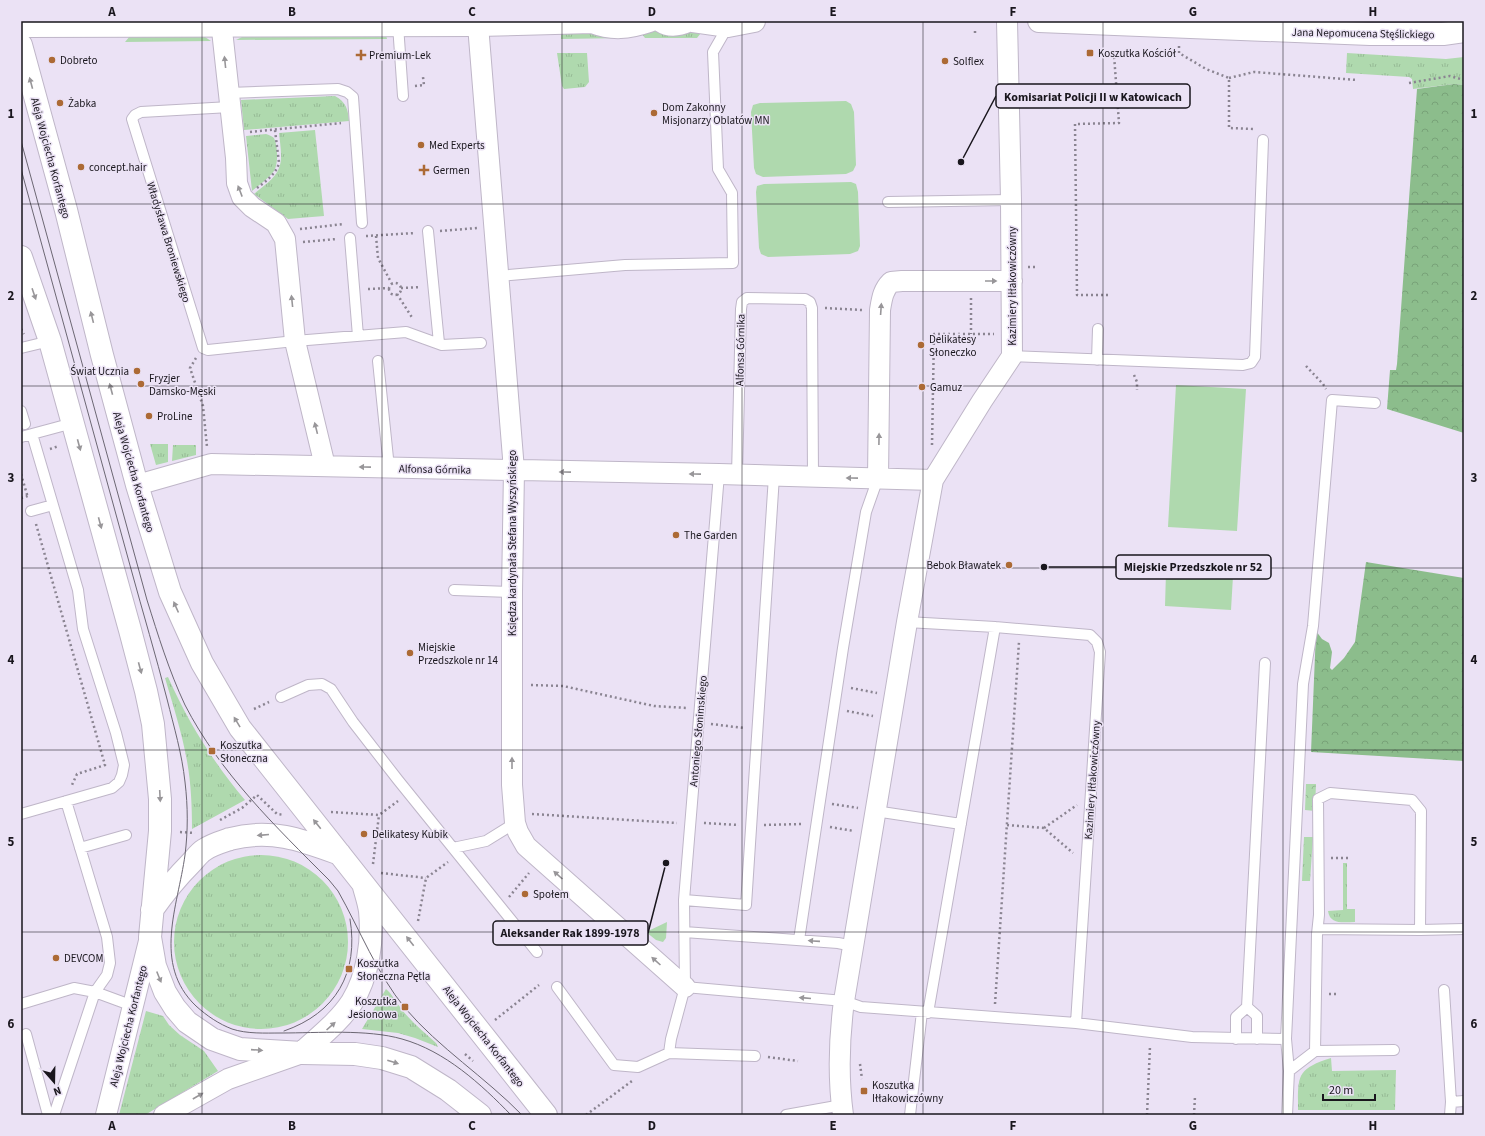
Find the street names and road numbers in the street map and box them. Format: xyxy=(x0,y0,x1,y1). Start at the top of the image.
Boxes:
street label: Jana Nepomucena Stęślickiego xyxy=(1291,25,1435,42)
street label: Aleja Wojciecha Korfantego xyxy=(27,96,74,220)
street label: Władysława Broniewskiego xyxy=(143,180,194,304)
street label: Kazimiery Iłłakowiczówny xyxy=(1005,226,1020,346)
street label: Alfonsa Górnika xyxy=(732,314,749,386)
street label: Aleja Wojciecha Korfantego xyxy=(109,410,158,534)
street label: Księdza kardynała Stefana Wyszyńskiego xyxy=(505,450,520,636)
street label: Alfonsa Górnika xyxy=(399,461,471,478)
street label: Antoniego Słonimskiego xyxy=(686,675,711,787)
street label: Kazimiery Iłłakowiczówny xyxy=(1081,720,1104,840)
street label: Aleja Wojciecha Korfantego xyxy=(106,964,151,1089)
street label: Aleja Wojciecha Korfantego xyxy=(439,983,528,1090)

